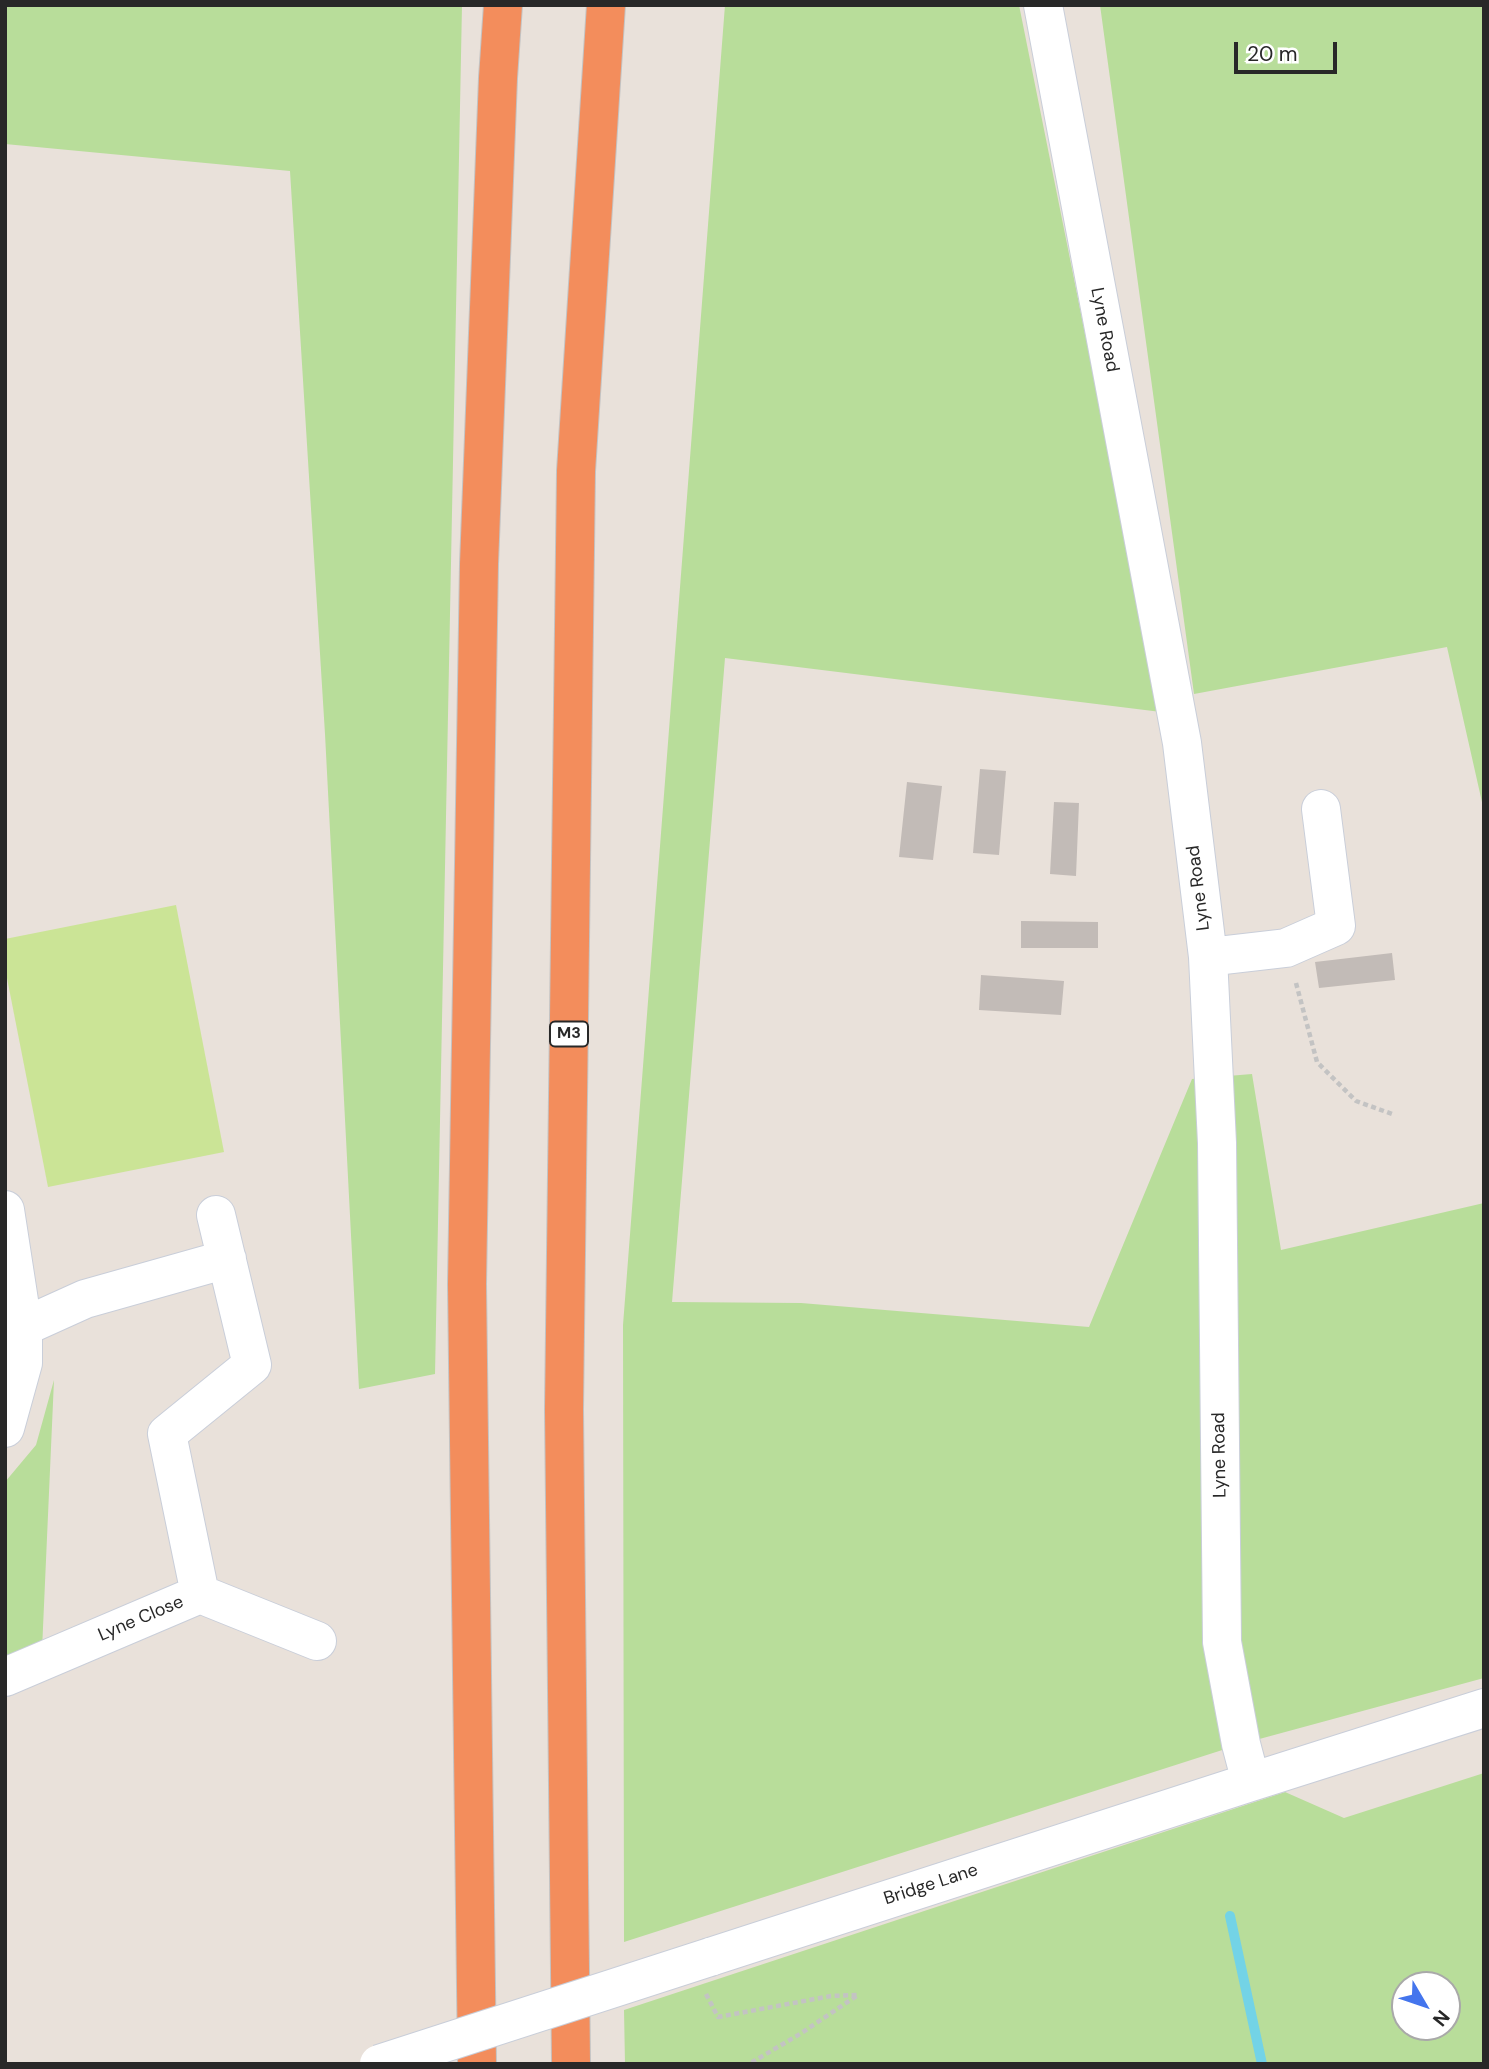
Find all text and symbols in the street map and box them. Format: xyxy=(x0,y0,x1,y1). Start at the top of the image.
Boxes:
scale bar xyxy=(1237,28,1340,72)
text: 20 m xyxy=(1247,40,1298,68)
street label: Lyne Road xyxy=(1085,286,1123,374)
street label: Lyne Road xyxy=(1183,844,1215,932)
road number: M3 xyxy=(550,1022,588,1046)
street label: Lyne Road xyxy=(1208,1412,1232,1498)
street label: Lyne Close xyxy=(95,1591,187,1647)
street label: Bridge Lane xyxy=(881,1860,981,1910)
north arrow xyxy=(1391,1971,1461,2041)
text: N xyxy=(1427,2005,1455,2032)

